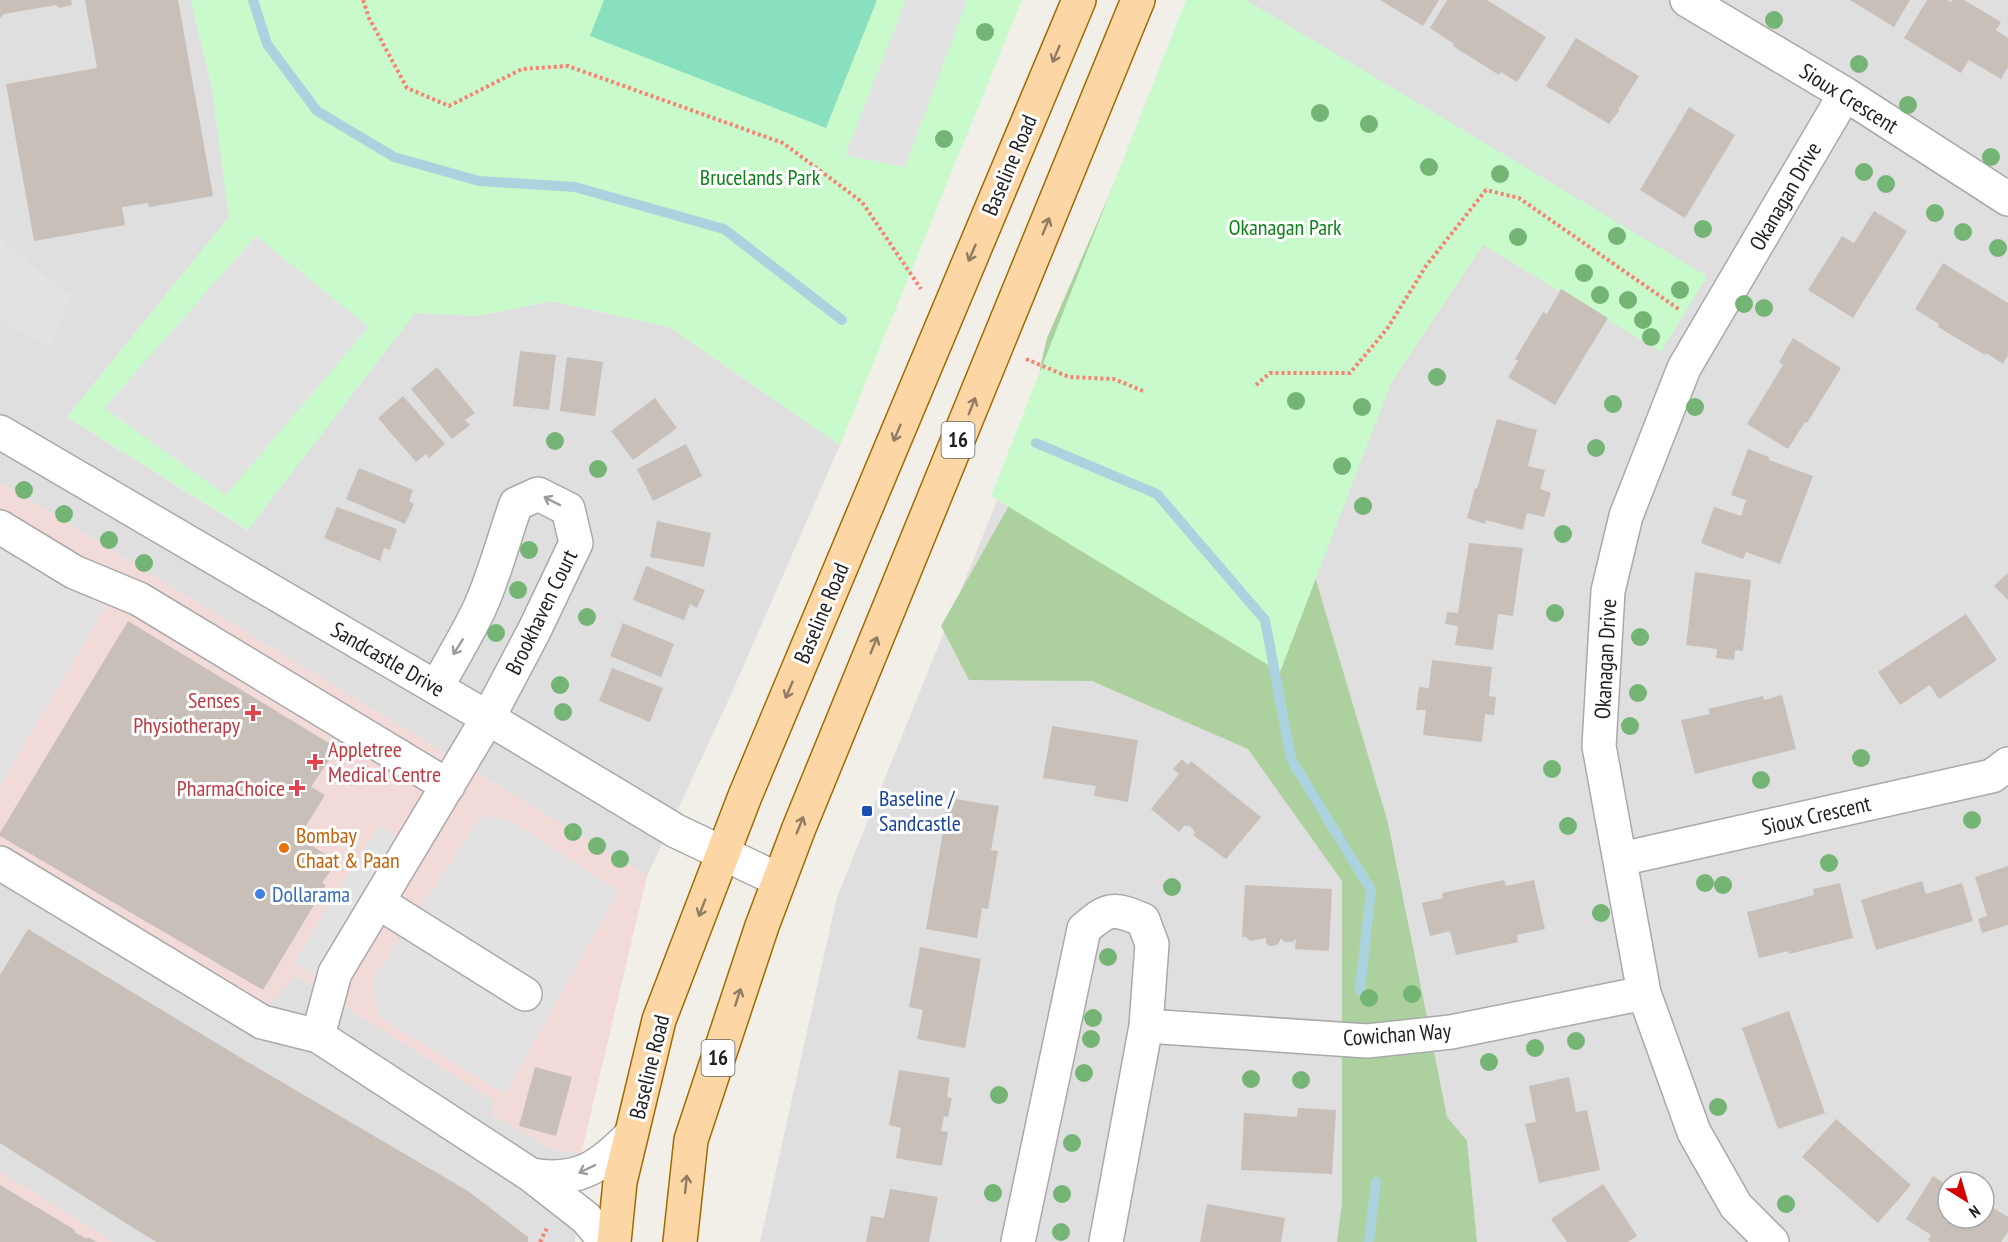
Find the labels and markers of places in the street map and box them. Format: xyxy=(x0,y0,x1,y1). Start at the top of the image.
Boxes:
place label: Senses Physiotherapy xyxy=(133,686,241,739)
marker: Senses Physiotherapy xyxy=(244,704,262,722)
place label: Appletree Medical Centre xyxy=(328,735,441,788)
marker: Appletree Medical Centre xyxy=(306,753,324,771)
place label: PharmaChoice xyxy=(177,774,285,802)
marker: PharmaChoice xyxy=(290,781,304,795)
place label: Baseline / Sandcastle xyxy=(879,784,961,837)
marker: Baseline / Sandcastle xyxy=(860,804,874,818)
place label: Bombay Chaat & Paan xyxy=(296,821,400,874)
marker: Bombay Chaat & Paan xyxy=(277,841,291,855)
place label: Dollarama xyxy=(272,880,350,908)
marker: Dollarama xyxy=(253,887,267,901)

